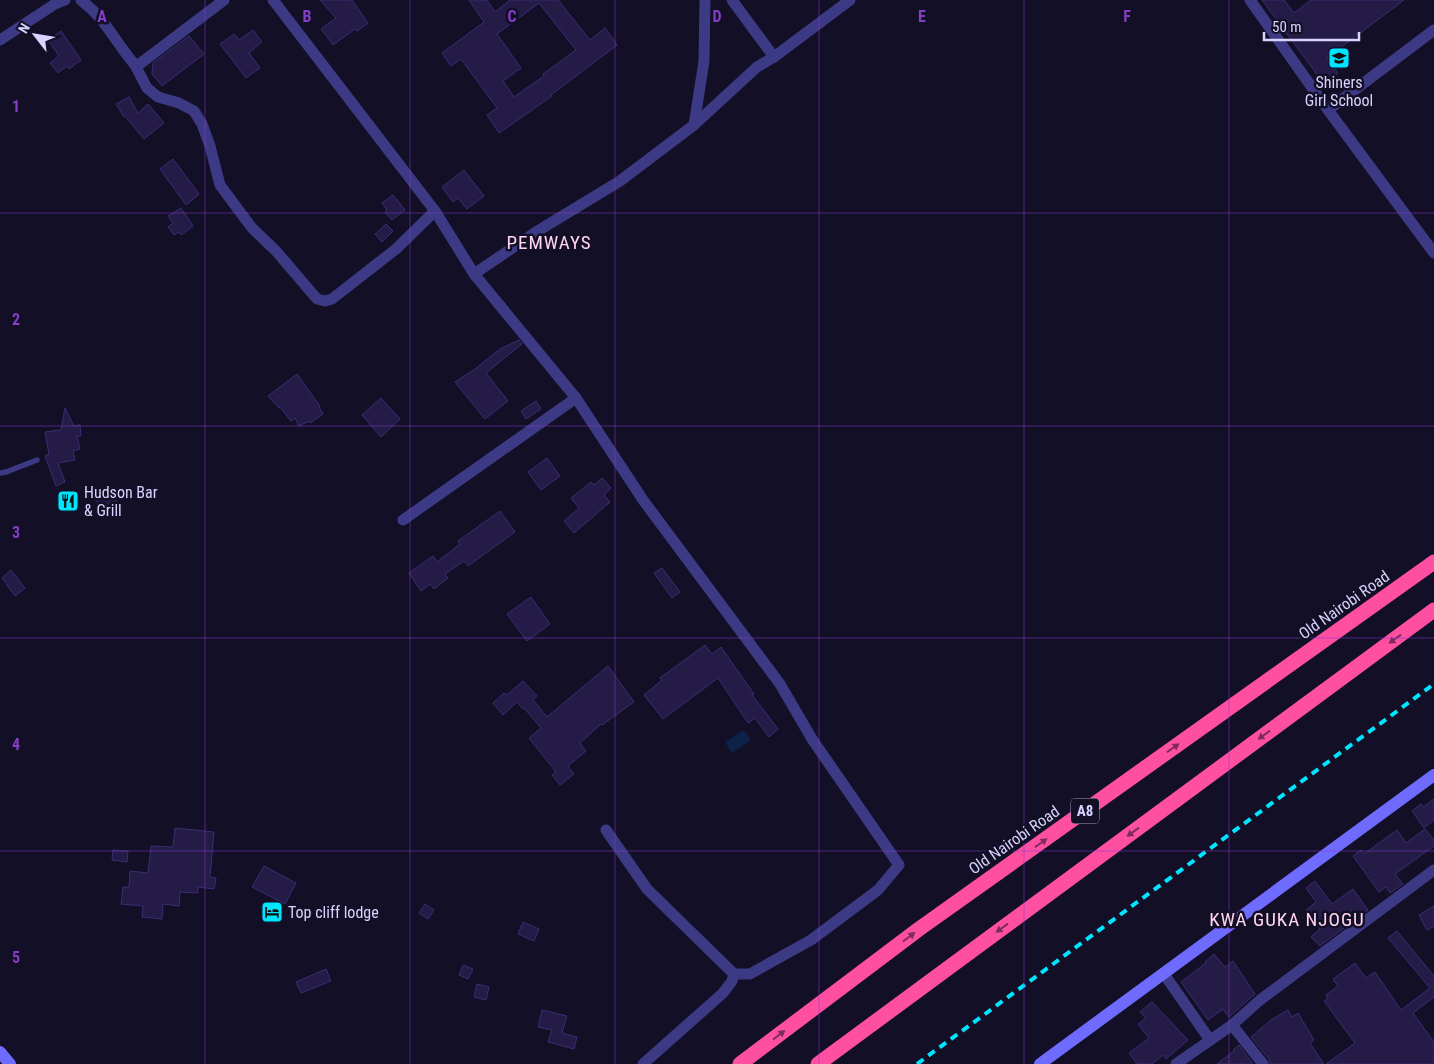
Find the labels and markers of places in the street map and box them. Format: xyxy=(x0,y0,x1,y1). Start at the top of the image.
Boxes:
school or university icon: Shiners Girl School xyxy=(1327,46,1351,70)
place label: Shiners Girl School xyxy=(1305,73,1373,110)
place label: Hudson Bar & Grill xyxy=(84,483,158,520)
restaurant icon: Hudson Bar & Grill xyxy=(56,489,80,513)
hotel icon: Top cliff lodge xyxy=(260,900,284,924)
place label: Top cliff lodge xyxy=(288,903,379,922)

